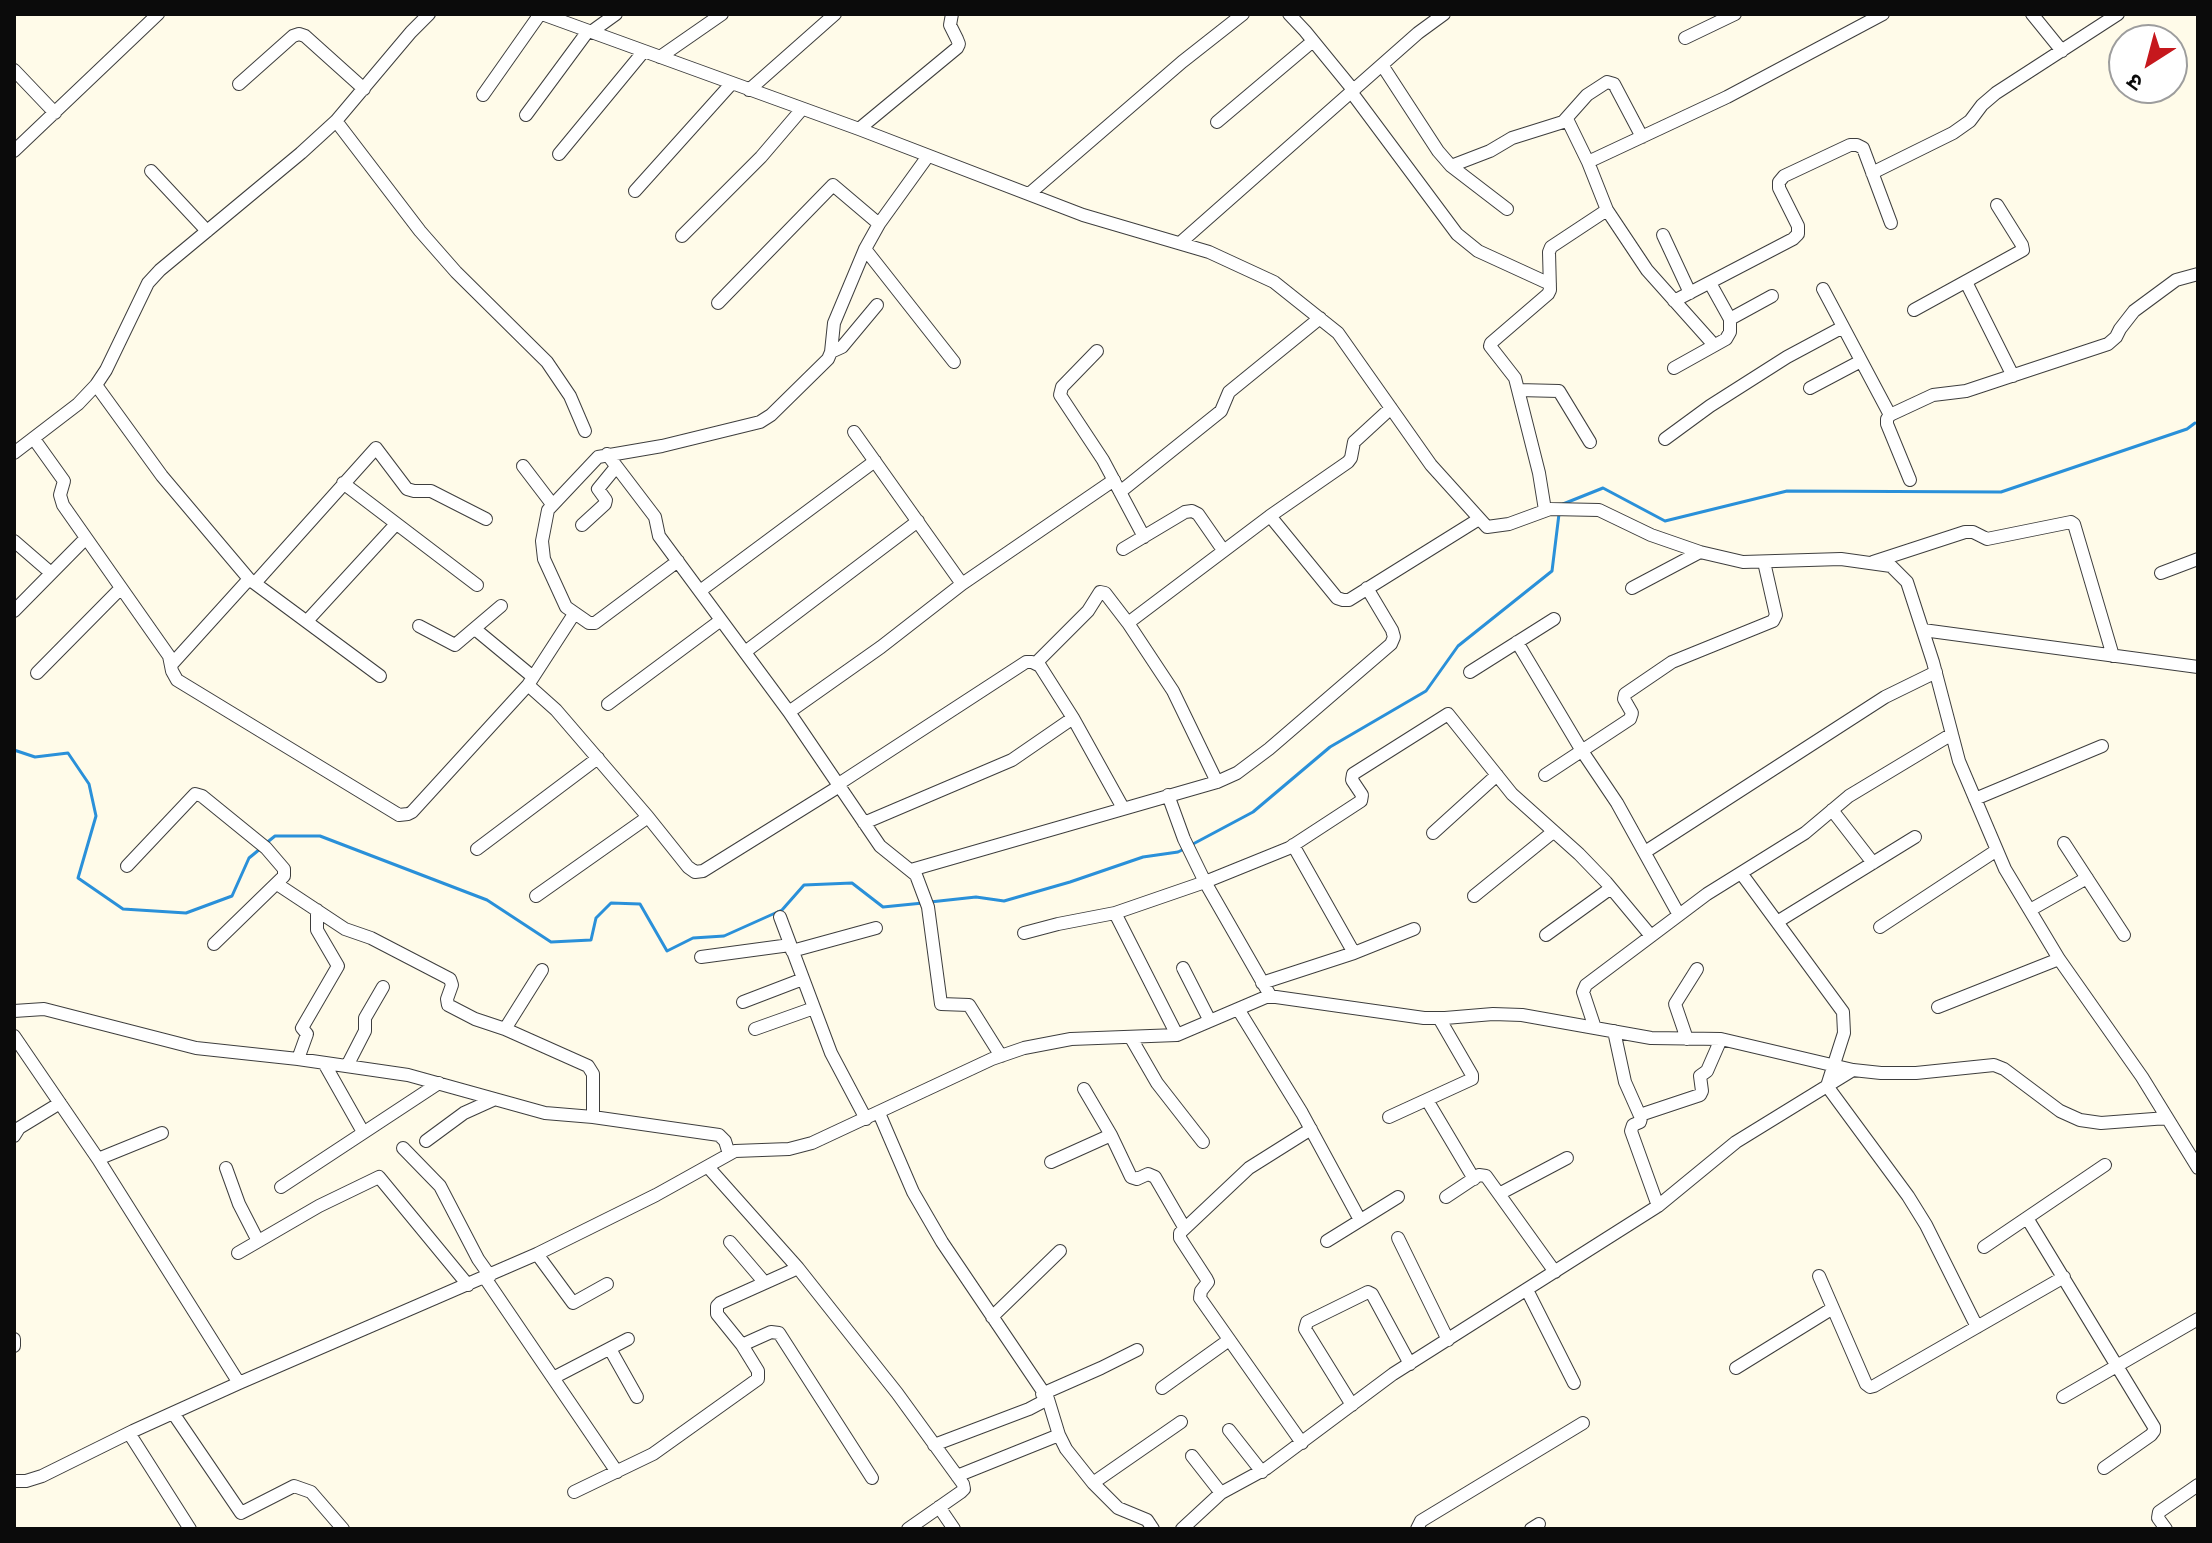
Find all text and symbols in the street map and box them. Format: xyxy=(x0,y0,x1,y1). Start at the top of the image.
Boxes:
north arrow xyxy=(2108,24,2188,104)
text: उ xyxy=(2122,67,2148,97)

